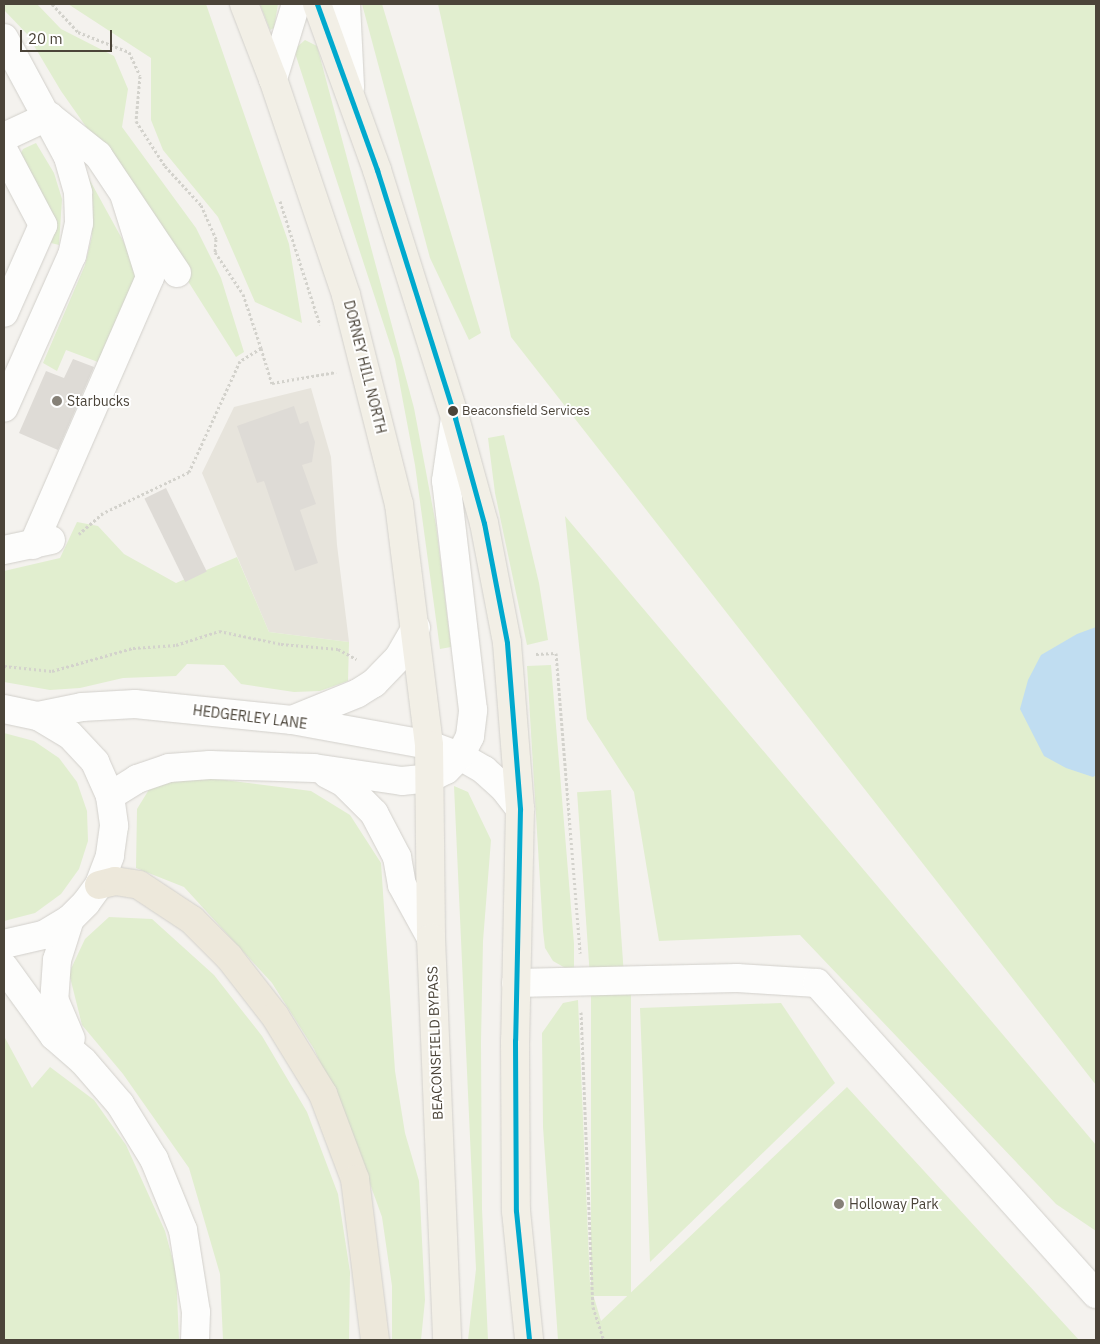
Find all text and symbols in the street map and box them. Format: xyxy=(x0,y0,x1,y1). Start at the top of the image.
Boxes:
scale bar xyxy=(22,20,115,52)
text: 20 m xyxy=(28,29,63,48)
street label: DORNEY HILL NORTH xyxy=(340,299,390,435)
place label: Starbucks xyxy=(67,393,130,409)
marker: Starbucks xyxy=(51,395,63,407)
place label: Beaconsfield Services xyxy=(462,403,590,419)
marker: Beaconsfield Services xyxy=(448,406,458,416)
street label: HEDGERLEY LANE xyxy=(192,702,308,732)
street label: BEACONSFIELD BYPASS xyxy=(424,966,446,1120)
place label: Holloway Park xyxy=(849,1196,939,1212)
marker: Holloway Park xyxy=(833,1198,845,1210)

